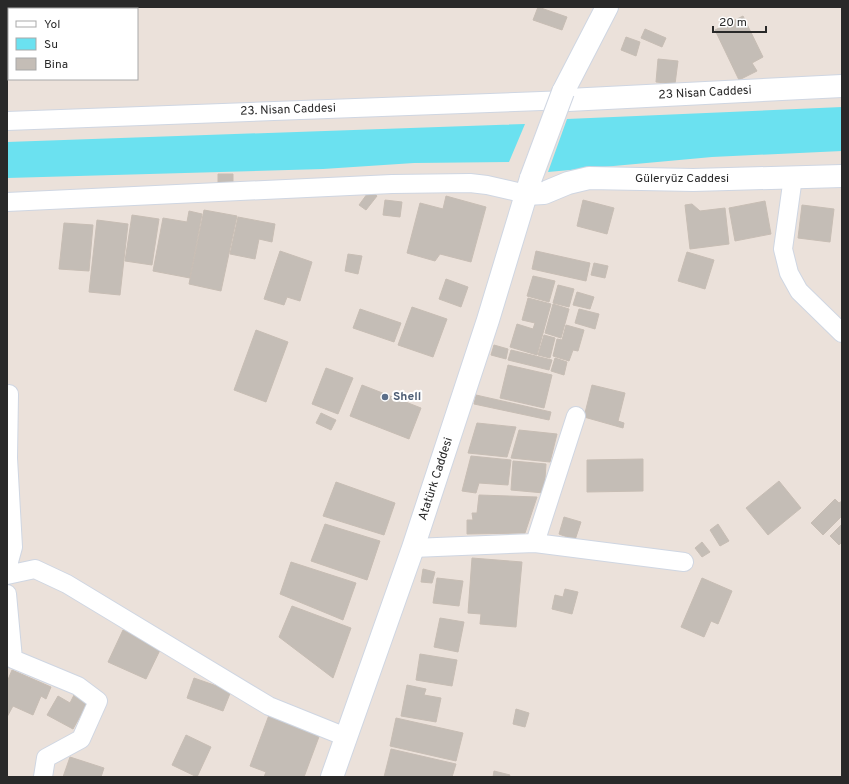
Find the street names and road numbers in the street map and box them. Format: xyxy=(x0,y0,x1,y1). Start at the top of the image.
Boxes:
street label: 23 Nisan Caddesi xyxy=(658,83,752,103)
street label: 23. Nisan Caddesi xyxy=(240,100,336,120)
street label: Güleryüz Caddesi xyxy=(635,171,729,187)
street label: Atatürk Caddesi xyxy=(415,435,457,523)

